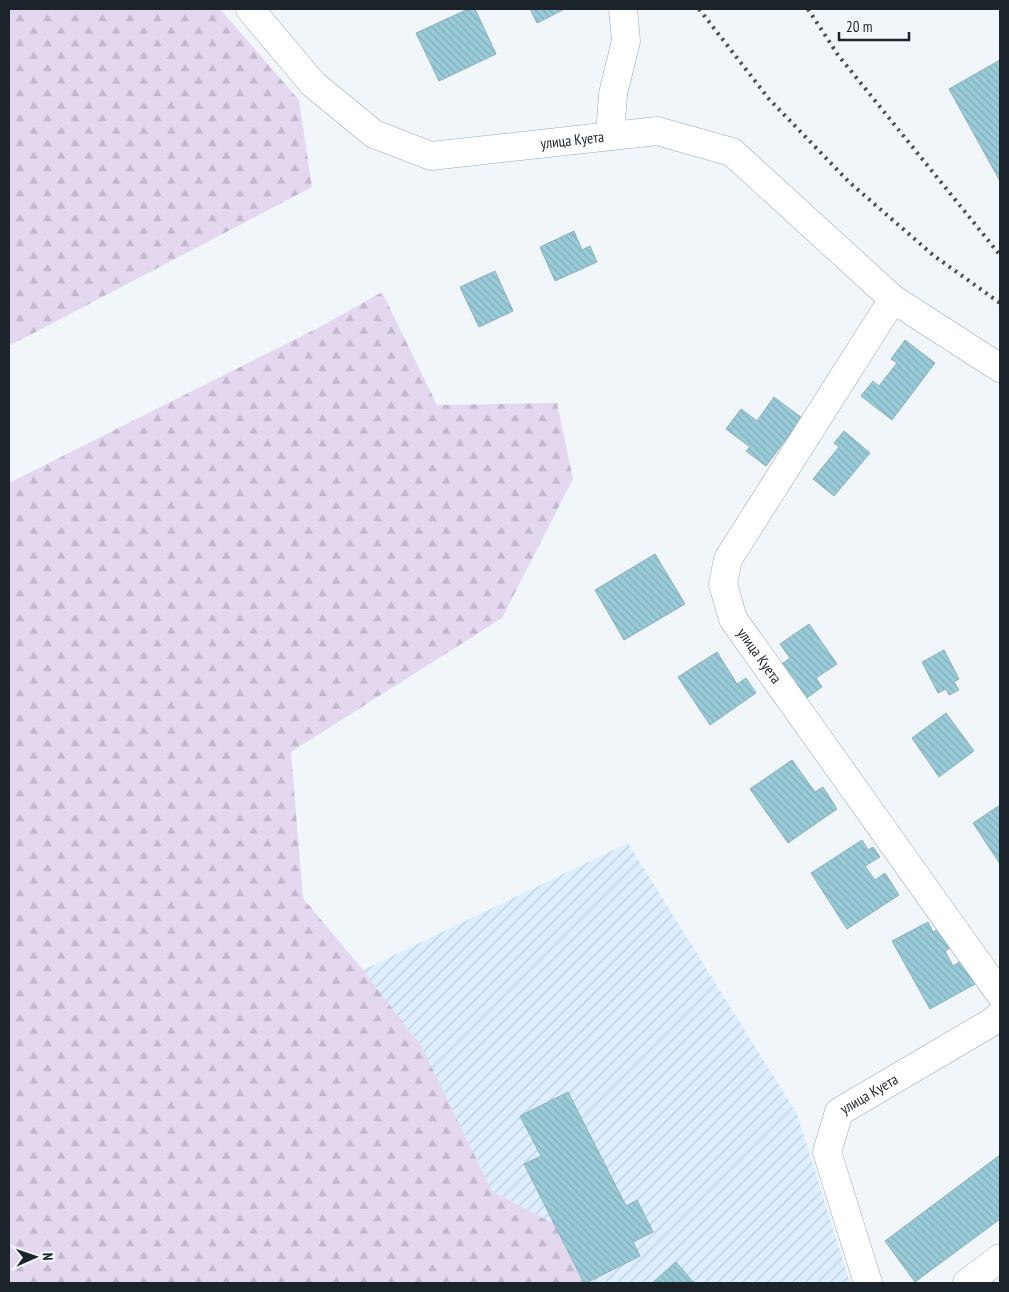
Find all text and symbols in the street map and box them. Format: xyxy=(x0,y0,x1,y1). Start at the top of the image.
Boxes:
scale bar xyxy=(839,10,909,42)
text: 20 m xyxy=(846,17,872,36)
street label: улица Куета xyxy=(539,127,605,153)
street label: улица Куета xyxy=(733,624,786,687)
street label: улица Куета xyxy=(837,1069,901,1118)
north arrow xyxy=(10,1232,60,1282)
text: N xyxy=(39,1252,57,1261)

